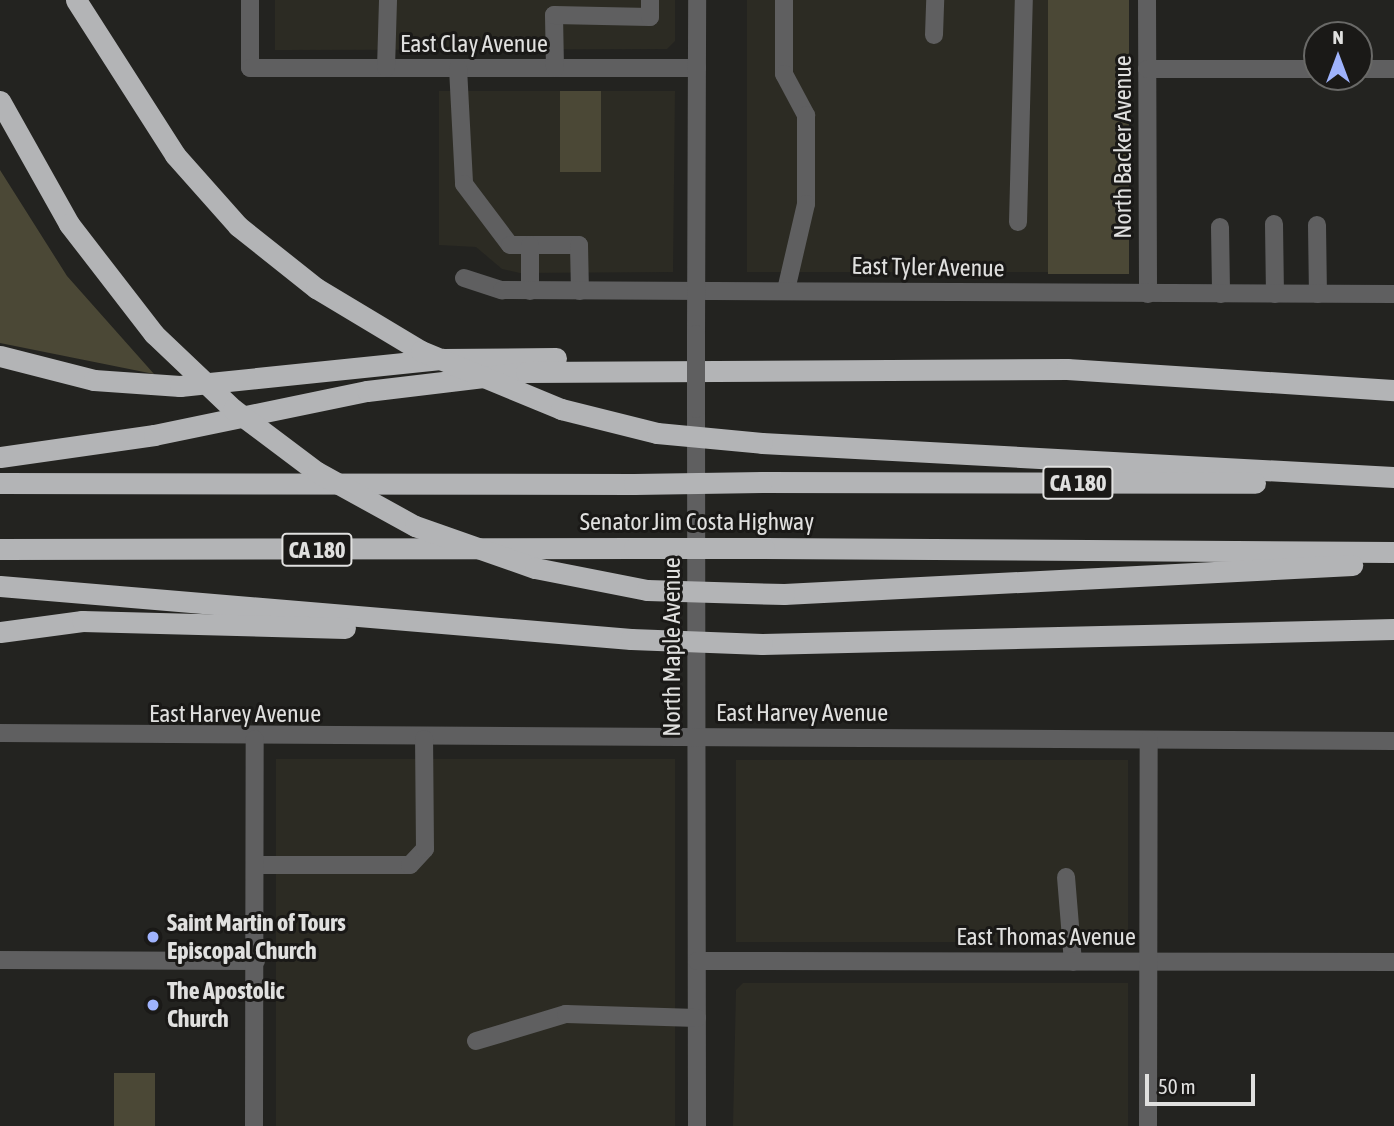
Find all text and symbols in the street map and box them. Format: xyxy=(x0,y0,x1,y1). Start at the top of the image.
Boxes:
north arrow xyxy=(1303,21,1373,91)
text: N xyxy=(1332,26,1344,48)
street label: East Clay Avenue xyxy=(400,30,548,58)
street label: North Backer Avenue xyxy=(1109,55,1137,239)
street label: East Tyler Avenue xyxy=(851,251,1005,283)
road number: CA 180 xyxy=(1041,463,1115,503)
street label: Senator Jim Costa Highway xyxy=(580,508,814,536)
road number: CA 180 xyxy=(280,530,354,570)
street label: North Maple Avenue xyxy=(658,557,686,737)
street label: East Harvey Avenue xyxy=(716,699,888,727)
street label: East Harvey Avenue xyxy=(149,700,321,728)
place label: Saint Martin of Tours Episcopal Church xyxy=(167,909,346,965)
street label: East Thomas Avenue xyxy=(956,923,1136,951)
marker: Saint Martin of Tours Episcopal Church xyxy=(145,929,161,945)
place label: The Apostolic Church xyxy=(167,977,284,1033)
marker: The Apostolic Church xyxy=(145,997,161,1013)
scale bar xyxy=(1149,1060,1259,1104)
text: 50 m xyxy=(1158,1074,1196,1098)

